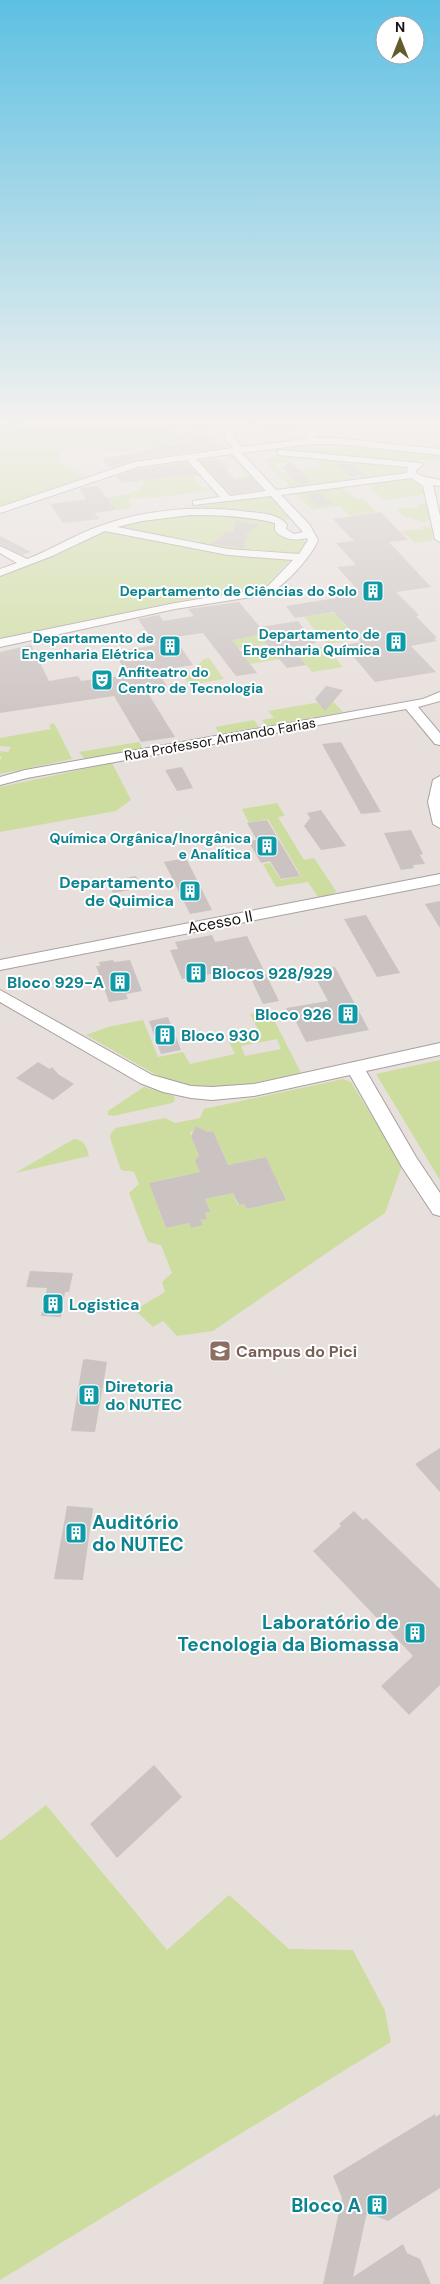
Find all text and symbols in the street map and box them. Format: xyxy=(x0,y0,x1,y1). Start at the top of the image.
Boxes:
north arrow xyxy=(375,15,425,65)
text: N xyxy=(395,18,405,36)
building icon: Departamento de Ciências do Solo xyxy=(361,579,385,603)
place label: Departamento de Ciências do Solo xyxy=(120,582,357,600)
place label: Departamento de Engenharia Química xyxy=(243,625,380,659)
place label: Departamento de Engenharia Elétrica xyxy=(22,629,154,663)
building icon: Departamento de Engenharia Química xyxy=(384,630,408,654)
building icon: Departamento de Engenharia Elétrica xyxy=(158,634,182,658)
place label: Anfiteatro do Centro de Tecnologia xyxy=(118,663,263,697)
theatre icon: Anfiteatro do Centro de Tecnologia xyxy=(90,668,114,692)
street label: Rua Professor Armando Farias xyxy=(123,713,317,765)
place label: Química Orgânica/Inorgânica e Analítica xyxy=(49,829,251,863)
building icon: Química Orgânica/Inorgânica e Analítica xyxy=(255,834,279,858)
place label: Departamento de Quimica xyxy=(59,872,174,911)
building icon: Departamento de Quimica xyxy=(178,879,202,903)
street label: Acesso II xyxy=(186,905,254,939)
building icon: Blocos 928/929 xyxy=(184,961,208,985)
place label: Blocos 928/929 xyxy=(212,963,333,984)
building icon: Bloco 929-A xyxy=(108,970,132,994)
place label: Bloco 929-A xyxy=(7,972,104,993)
building icon: Bloco 926 xyxy=(336,1002,360,1026)
place label: Bloco 926 xyxy=(255,1004,332,1025)
building icon: Bloco 930 xyxy=(153,1023,177,1047)
place label: Bloco 930 xyxy=(181,1025,259,1046)
building icon: Logistica xyxy=(41,1292,65,1316)
place label: Logistica xyxy=(69,1294,139,1315)
school or university icon: Campus do Pici xyxy=(208,1339,232,1363)
place label: Campus do Pici xyxy=(236,1341,357,1362)
place label: Diretoria do NUTEC xyxy=(105,1376,183,1415)
building icon: Diretoria do NUTEC xyxy=(77,1383,101,1407)
place label: Auditório do NUTEC xyxy=(92,1510,184,1557)
building icon: Auditório do NUTEC xyxy=(64,1521,88,1545)
place label: Laboratório de Tecnologia da Biomassa xyxy=(178,1610,399,1657)
building icon: Laboratório de Tecnologia da Biomassa xyxy=(403,1621,427,1645)
place label: Bloco A xyxy=(291,2193,362,2218)
building icon: Bloco A xyxy=(365,2193,389,2217)

